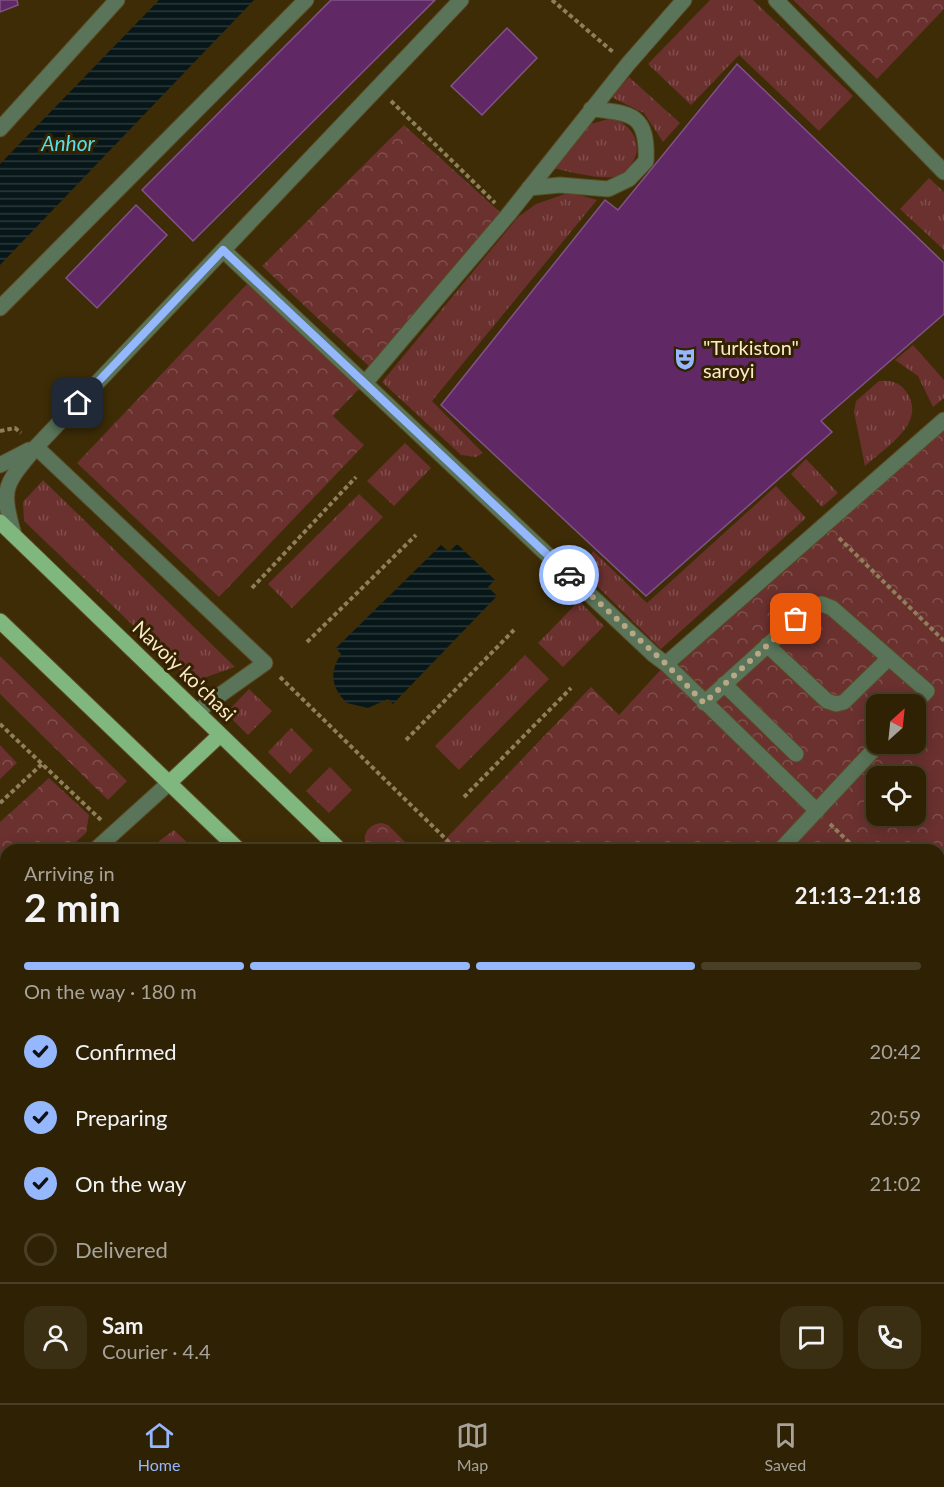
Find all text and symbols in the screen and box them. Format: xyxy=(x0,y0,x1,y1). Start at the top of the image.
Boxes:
water label: Anhor xyxy=(40,130,96,155)
place label: "Turkiston" saroyi xyxy=(703,335,799,382)
theatre icon: "Turkiston" saroyi xyxy=(672,346,698,372)
pin xyxy=(52,377,103,428)
icon: home xyxy=(61,386,94,419)
courier xyxy=(539,545,599,605)
icon: car xyxy=(553,559,586,592)
pin xyxy=(770,593,821,644)
icon: bag xyxy=(779,602,812,635)
street label: Navoiy ko'chasi xyxy=(128,615,241,725)
north arrow xyxy=(866,694,926,754)
map controls xyxy=(866,694,926,826)
button: locate xyxy=(866,766,926,826)
text: Arriving in xyxy=(24,861,115,885)
text: 21:13–21:18 xyxy=(795,882,921,909)
text: 2 min xyxy=(24,884,121,930)
text: On the way · 180 m xyxy=(24,979,197,1003)
icon: check xyxy=(24,1035,57,1068)
text: Confirmed xyxy=(75,1038,177,1065)
text: 20:42 xyxy=(870,1039,921,1063)
icon: check xyxy=(24,1101,57,1134)
text: Preparing xyxy=(75,1104,167,1131)
text: 20:59 xyxy=(870,1105,921,1129)
icon: check xyxy=(24,1167,57,1200)
text: On the way xyxy=(75,1170,186,1197)
text: 21:02 xyxy=(870,1171,921,1195)
text: Delivered xyxy=(75,1236,168,1263)
button: person xyxy=(24,1306,87,1369)
button: chat xyxy=(780,1306,843,1369)
button: phone xyxy=(858,1306,921,1369)
text: Sam xyxy=(102,1312,144,1339)
text: Courier · 4.4 xyxy=(102,1339,211,1363)
tab: Home xyxy=(138,1419,180,1474)
tab: Map xyxy=(456,1419,489,1474)
tab: Saved xyxy=(764,1419,806,1474)

